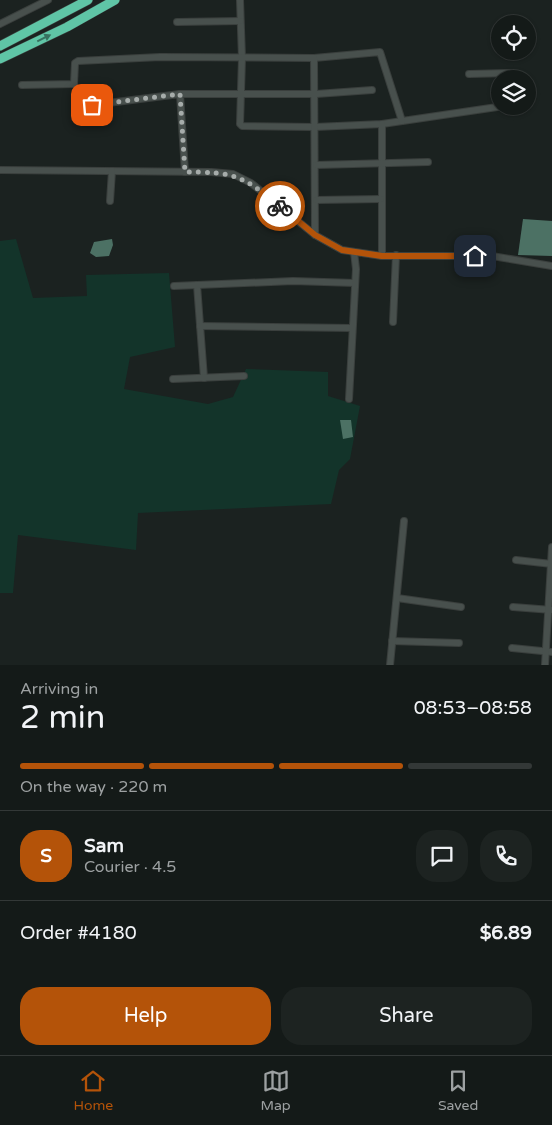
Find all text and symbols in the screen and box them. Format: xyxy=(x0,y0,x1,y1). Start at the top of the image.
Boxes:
map controls xyxy=(491,15,536,115)
button: locate xyxy=(491,15,536,60)
one-way arrow xyxy=(37,33,51,41)
button: layers xyxy=(491,70,536,115)
pin xyxy=(71,84,113,126)
icon: bag xyxy=(78,91,106,119)
courier xyxy=(255,181,305,231)
icon: bike xyxy=(266,192,294,220)
pin xyxy=(454,235,496,277)
icon: home xyxy=(461,242,489,270)
text: Arriving in xyxy=(20,679,98,699)
text: 08:53–08:58 xyxy=(414,697,532,719)
text: 2 min xyxy=(20,699,105,737)
text: On the way · 220 m xyxy=(20,777,167,797)
button: chat xyxy=(416,830,468,882)
button: phone xyxy=(480,830,532,882)
text: Sam xyxy=(84,835,124,857)
text: S xyxy=(40,845,52,867)
text: Courier · 4.5 xyxy=(84,857,176,877)
text: Order #4180 xyxy=(20,922,137,944)
text: $6.89 xyxy=(480,922,532,944)
button: Help xyxy=(20,987,271,1045)
button: Share xyxy=(281,987,532,1045)
tab: Home xyxy=(74,1067,113,1114)
tab: Map xyxy=(260,1067,291,1114)
tab: Saved xyxy=(438,1067,478,1114)

